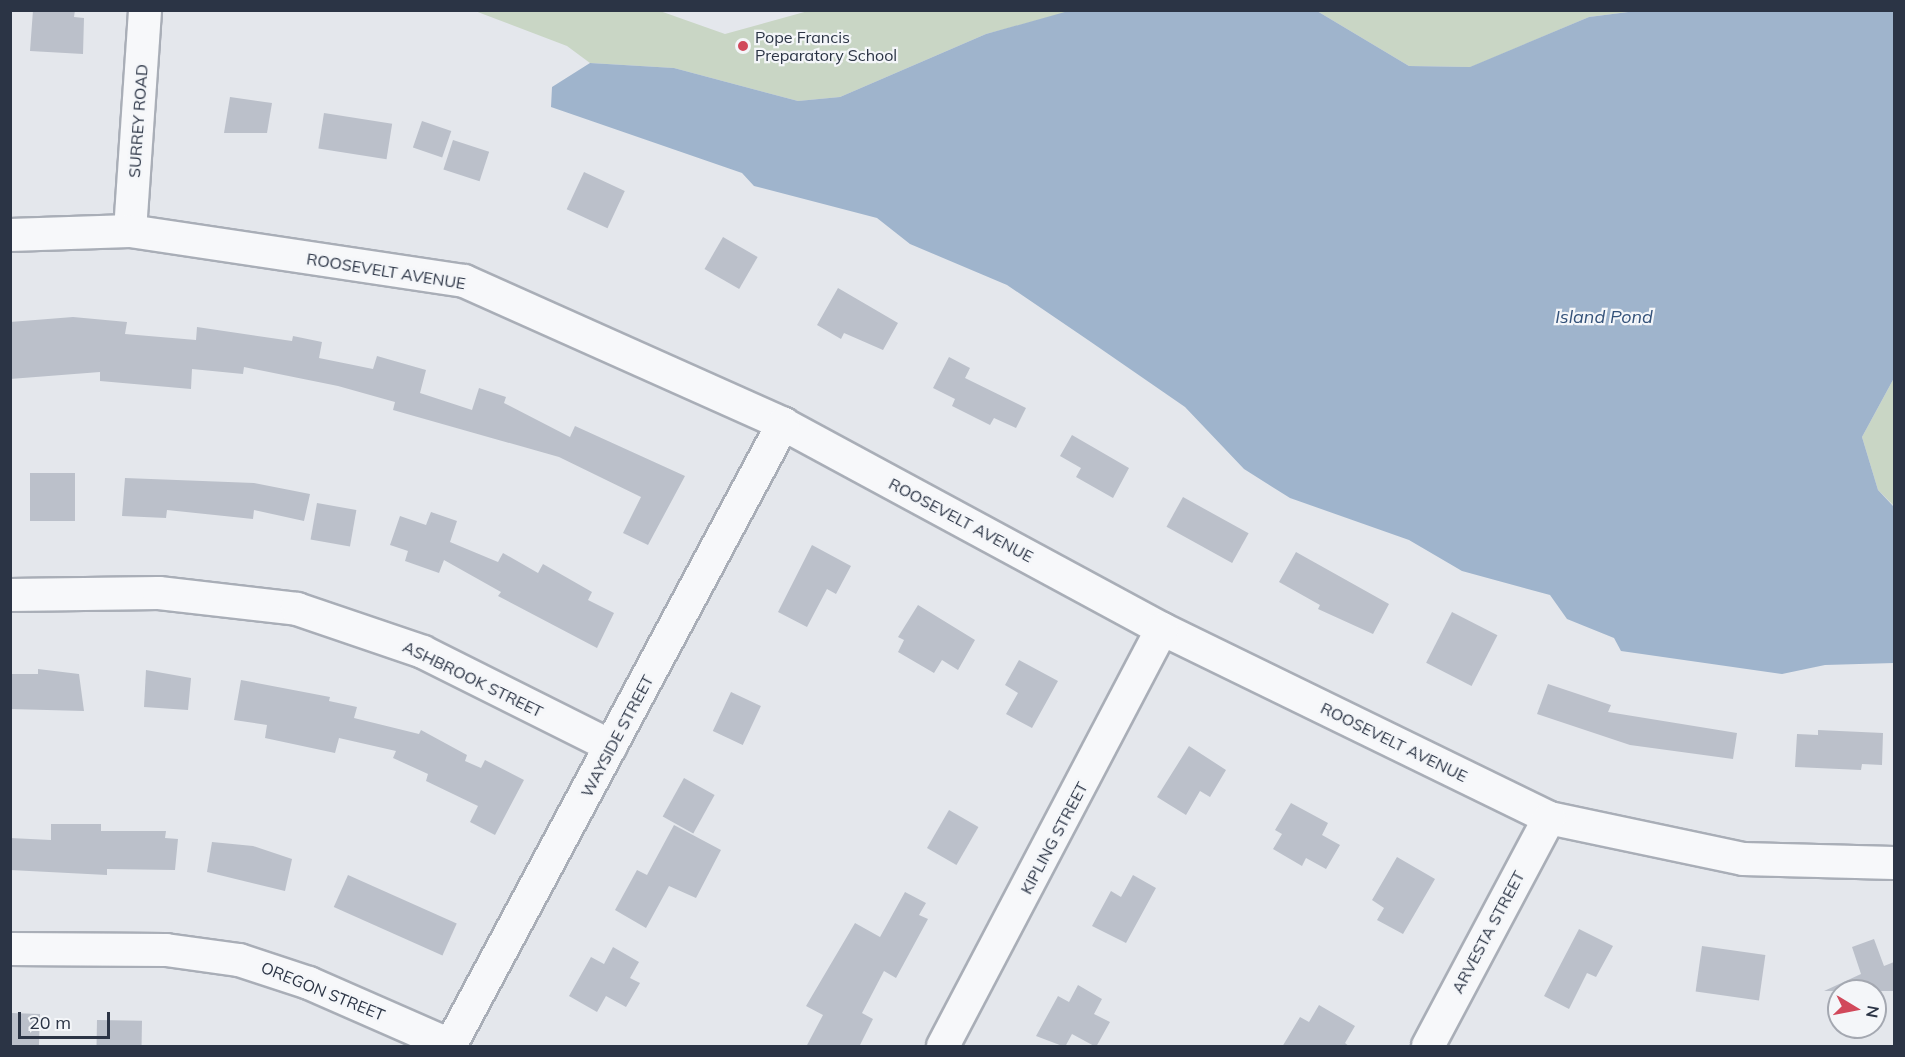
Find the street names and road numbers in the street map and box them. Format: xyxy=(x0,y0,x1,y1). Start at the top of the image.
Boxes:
street label: SURREY ROAD xyxy=(124,64,152,178)
street label: ROOSEVELT AVENUE xyxy=(305,249,467,293)
street label: ROOSEVELT AVENUE xyxy=(886,474,1036,566)
street label: ASHBROOK STREET xyxy=(400,637,546,721)
street label: WAYSIDE STREET xyxy=(577,672,657,800)
street label: ROOSEVELT AVENUE xyxy=(1318,698,1470,786)
street label: KIPLING STREET xyxy=(1016,779,1092,897)
street label: ARVESTA STREET xyxy=(1448,867,1528,997)
street label: OREGON STREET xyxy=(258,957,388,1025)

